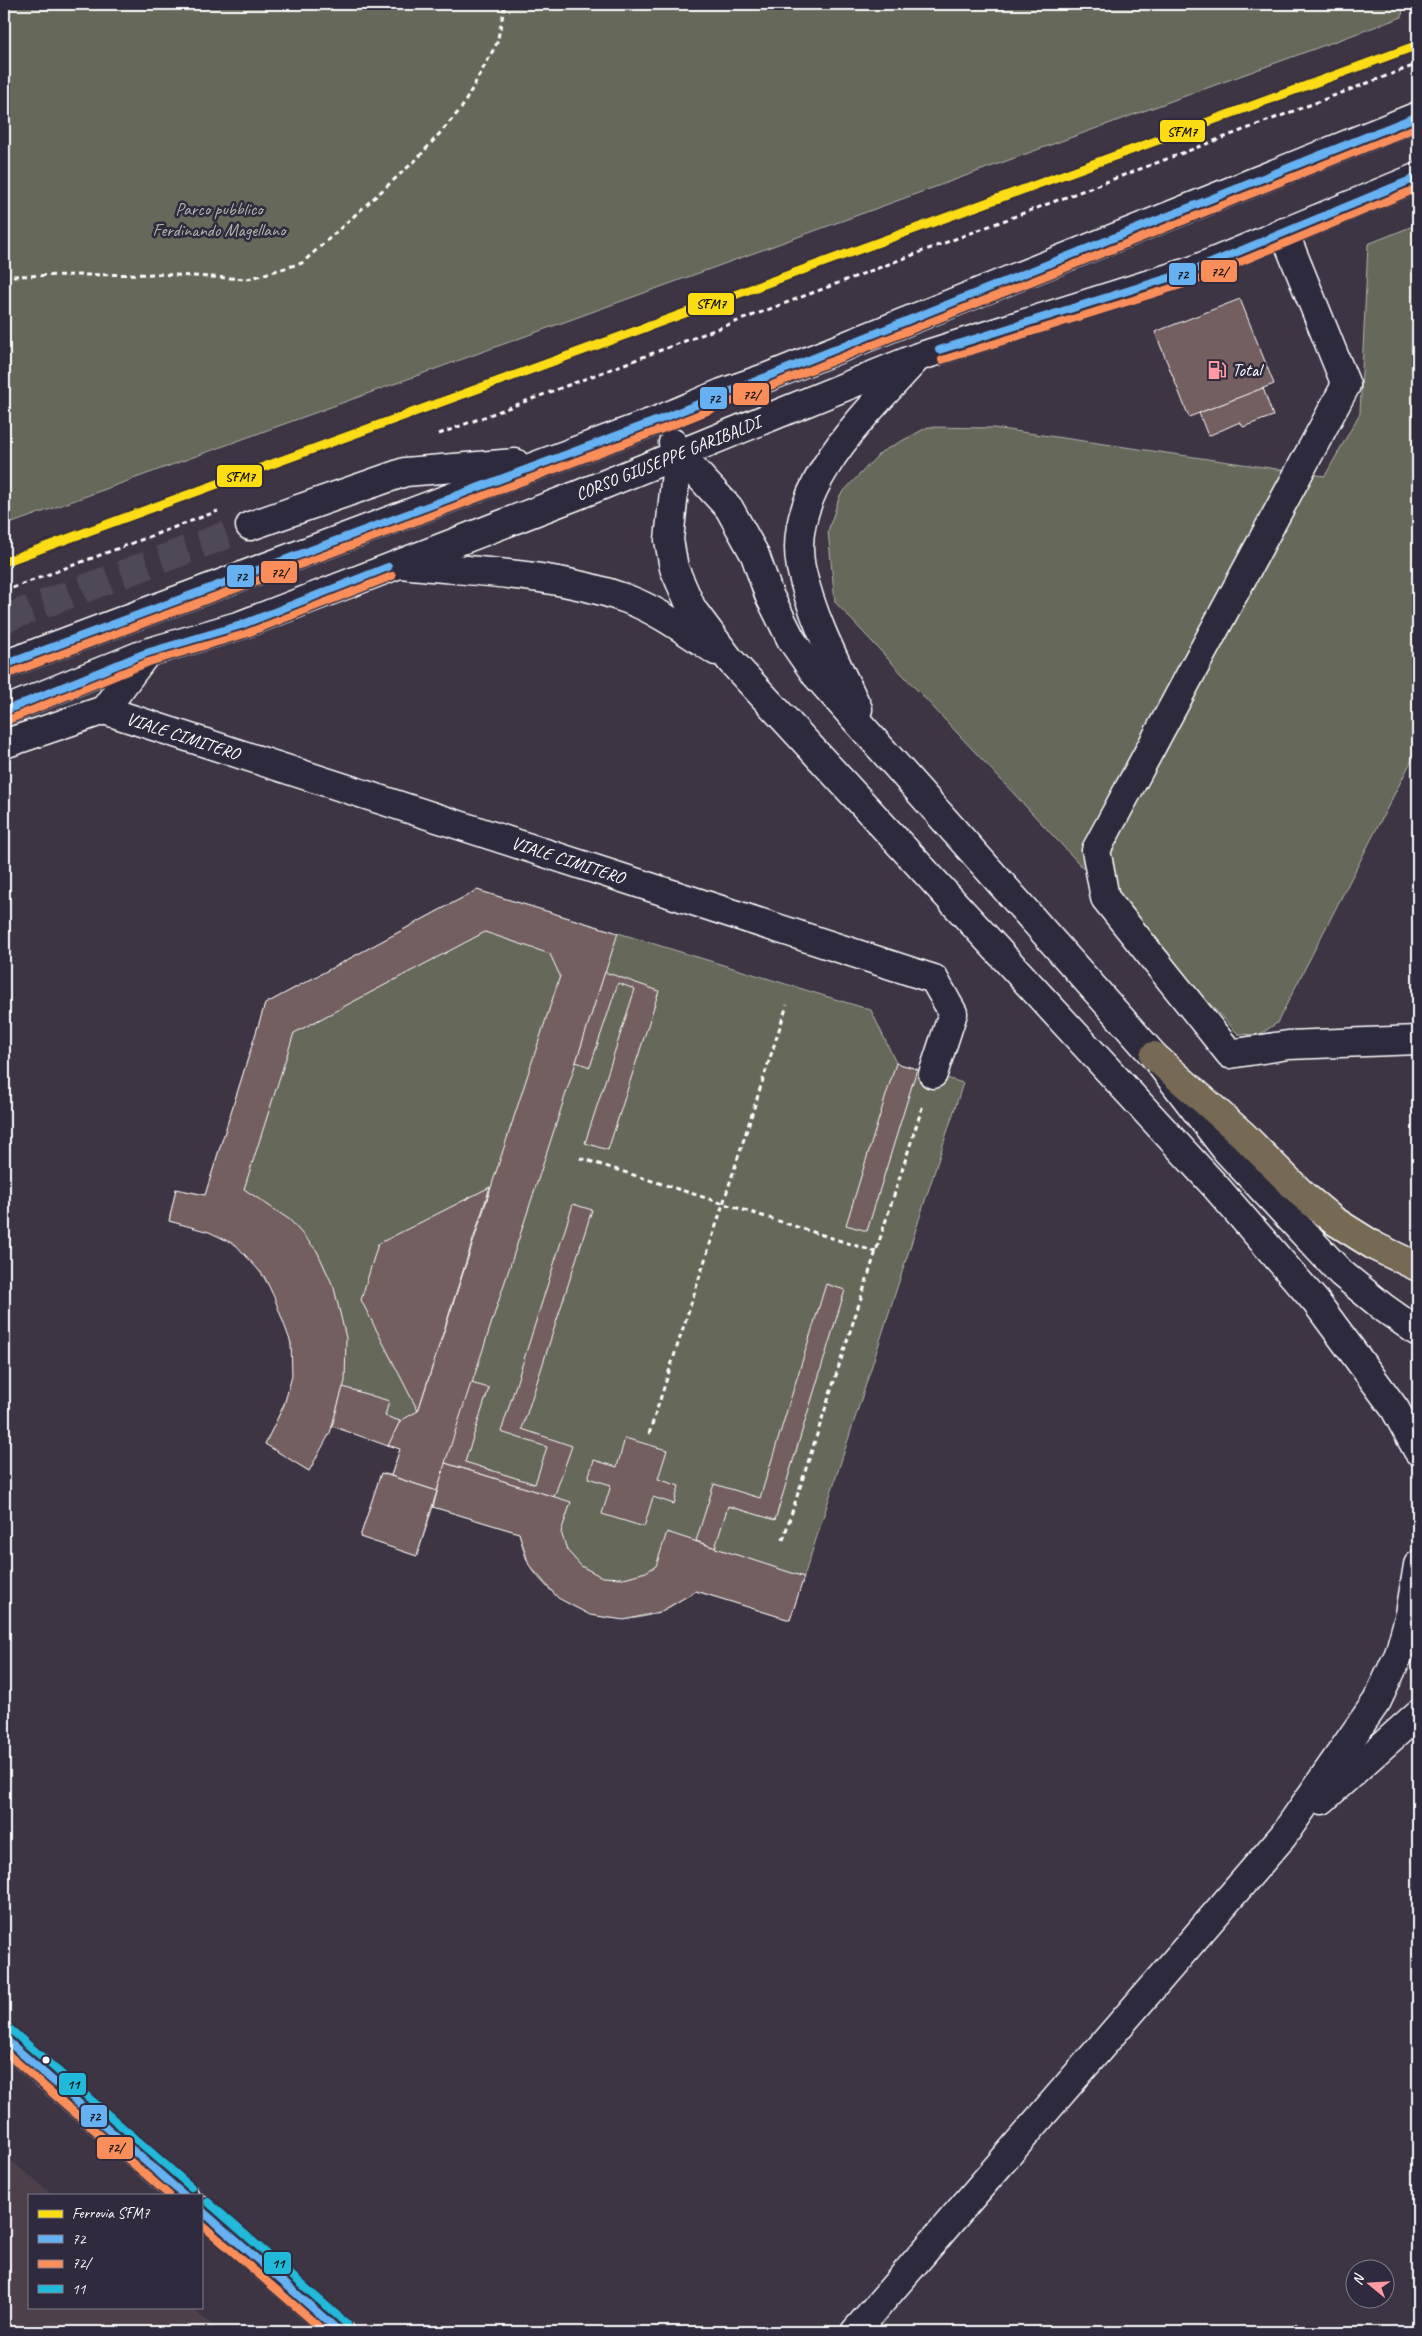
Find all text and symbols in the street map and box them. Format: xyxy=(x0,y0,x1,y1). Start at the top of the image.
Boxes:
line badge: SFM7 xyxy=(1159,119,1206,143)
text: SFM7 xyxy=(1167,123,1199,140)
park label: Parco pubblico Ferdinando Magellano xyxy=(153,198,287,241)
line badge: 72/ xyxy=(1200,259,1238,283)
line badge: 72 xyxy=(1168,262,1197,286)
text: 72/ xyxy=(1210,263,1231,280)
text: 72 xyxy=(1176,266,1190,283)
line badge: SFM7 xyxy=(687,292,735,316)
text: SFM7 xyxy=(696,295,728,312)
fuel station icon: Total xyxy=(1206,359,1228,381)
place label: Total xyxy=(1232,359,1264,381)
line badge: 72/ xyxy=(732,382,770,406)
line badge: 72 xyxy=(699,386,728,410)
text: 72/ xyxy=(742,386,763,403)
text: 72 xyxy=(708,390,722,407)
street label: CORSO GIUSEPPE GARIBALDI xyxy=(572,409,767,505)
line badge: SFM7 xyxy=(216,464,263,488)
text: SFM7 xyxy=(225,468,257,485)
line badge: 72/ xyxy=(260,560,298,584)
line badge: 72 xyxy=(226,564,255,588)
text: 72/ xyxy=(270,564,291,581)
text: 72 xyxy=(235,568,249,585)
street label: VIALE CIMITERO xyxy=(124,707,244,765)
street label: VIALE CIMITERO xyxy=(509,831,629,889)
unlabelled marker xyxy=(41,2055,51,2065)
line badge: 11 xyxy=(58,2072,87,2096)
text: 11 xyxy=(67,2076,81,2093)
line badge: 72 xyxy=(80,2104,108,2128)
text: 72 xyxy=(88,2108,102,2125)
line badge: 72/ xyxy=(96,2136,134,2160)
text: 72/ xyxy=(106,2139,127,2156)
legend xyxy=(28,2194,202,2308)
text: Ferrovia SFM7 xyxy=(72,2204,151,2223)
text: 72 xyxy=(72,2230,87,2249)
line badge: 11 xyxy=(263,2251,292,2275)
text: 72/ xyxy=(72,2254,94,2273)
text: 11 xyxy=(272,2255,286,2272)
north arrow xyxy=(1344,2258,1394,2308)
text: N xyxy=(1349,2271,1368,2287)
text: 11 xyxy=(72,2280,87,2299)

